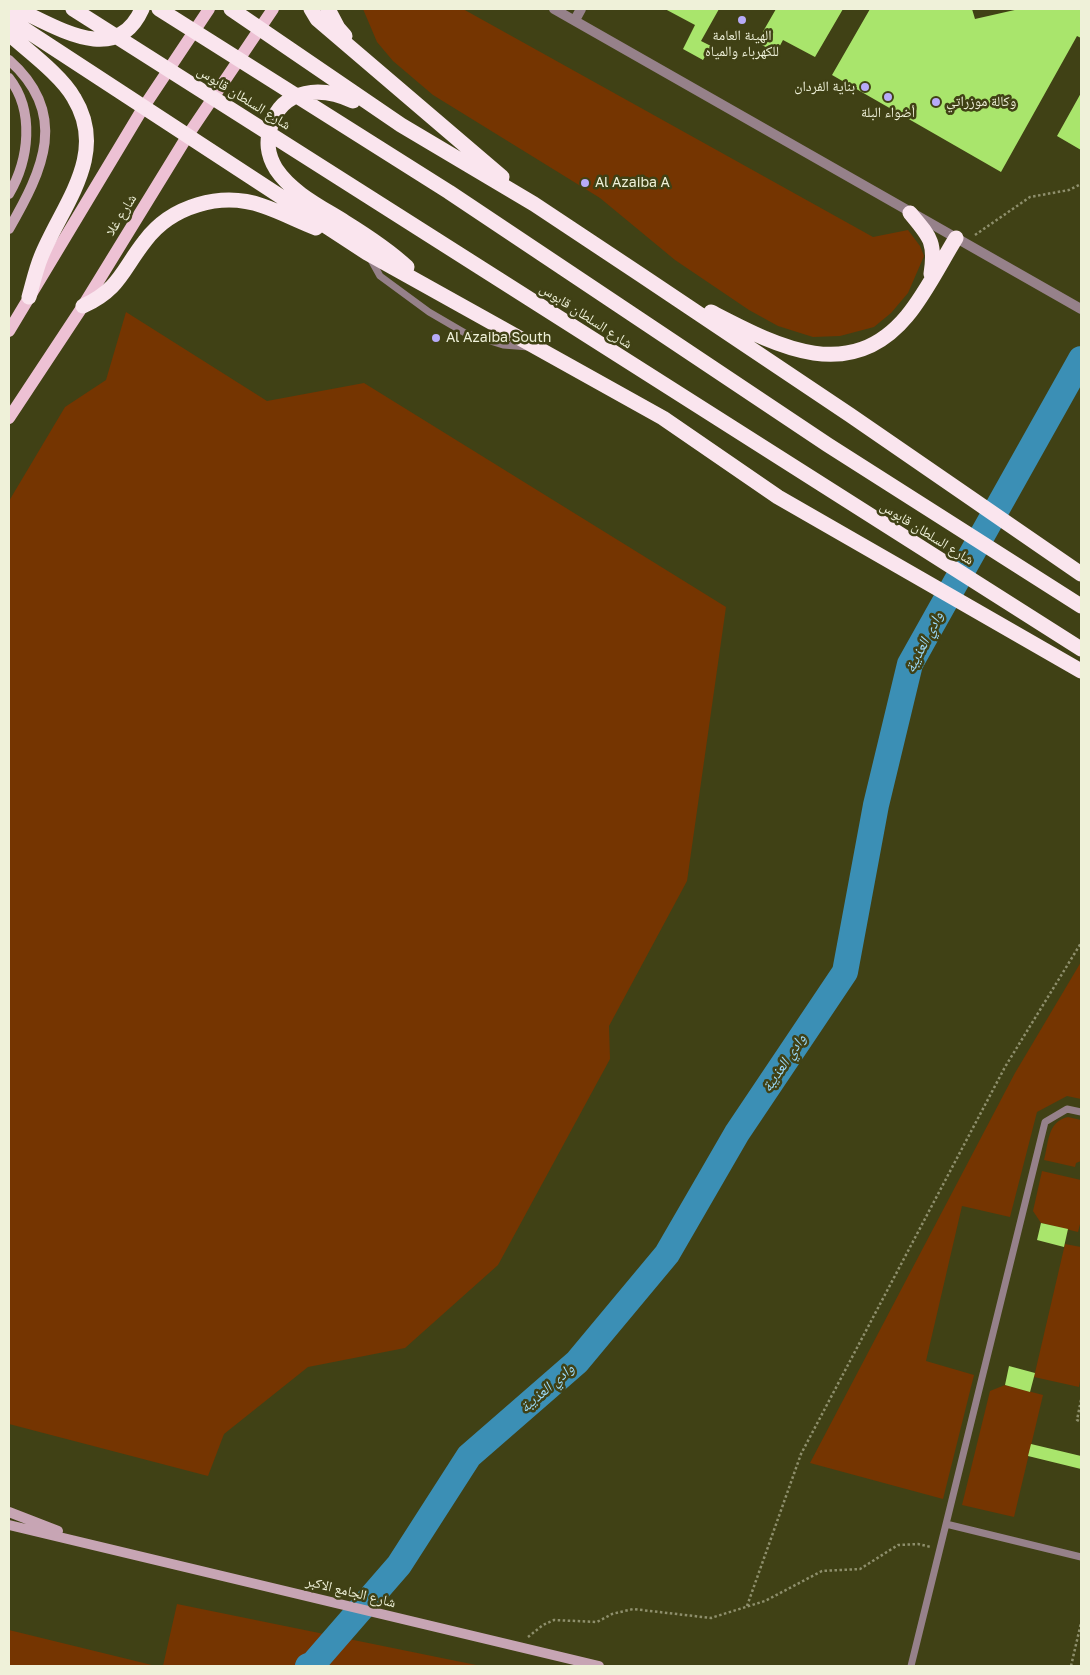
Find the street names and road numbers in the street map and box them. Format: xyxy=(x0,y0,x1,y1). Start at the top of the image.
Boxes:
street label: شارع السلطان قابوس xyxy=(194,62,294,134)
street label: شارع غلا xyxy=(102,191,140,239)
street label: شارع السلطان قابوس xyxy=(536,280,636,352)
street label: شارع السلطان قابوس xyxy=(877,497,977,569)
street label: شارع الجامع الاكبر xyxy=(304,1573,398,1611)

